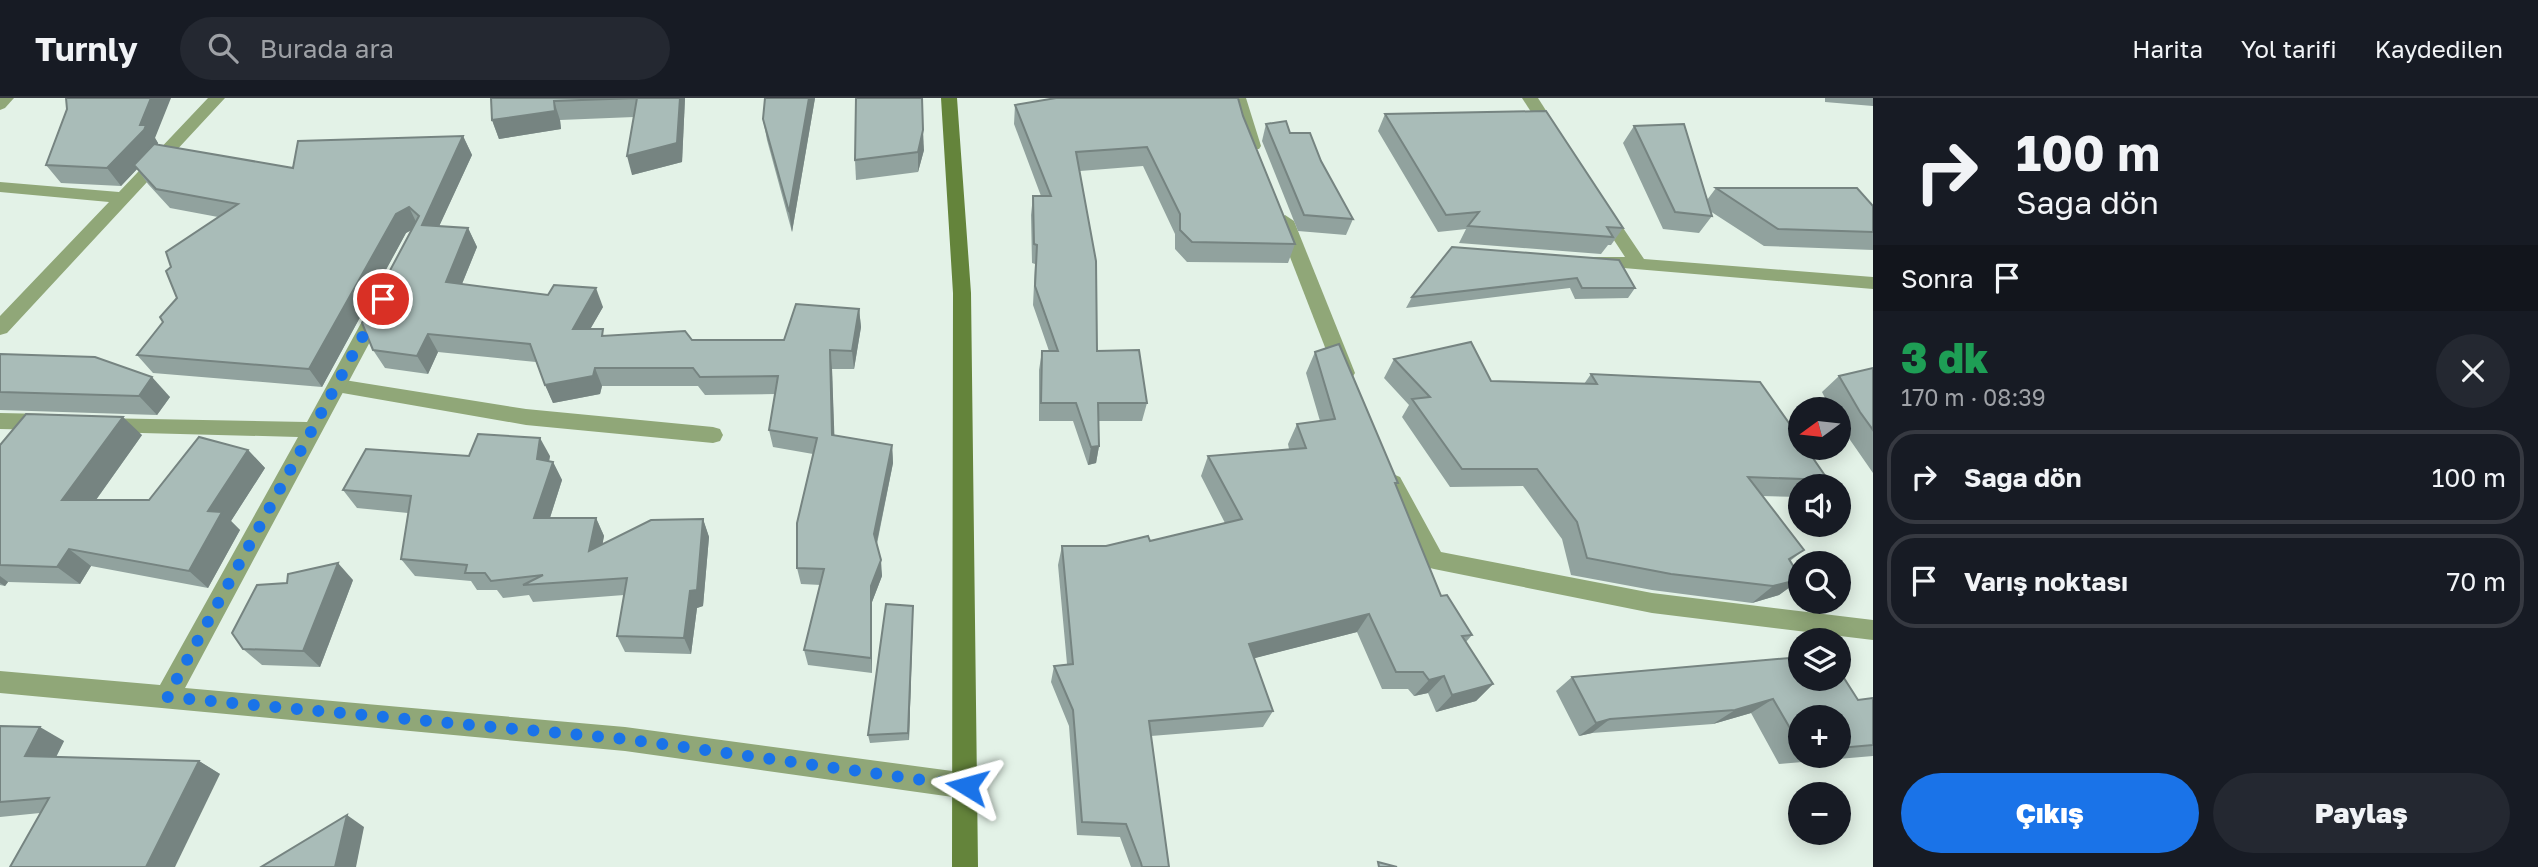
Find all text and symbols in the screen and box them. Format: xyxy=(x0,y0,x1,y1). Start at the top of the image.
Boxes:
search box xyxy=(180,17,670,80)
text: Turnly xyxy=(35,29,138,68)
icon: search xyxy=(204,29,242,67)
text: Burada ara xyxy=(260,33,394,64)
text: Harita xyxy=(2132,34,2203,63)
text: Yol tarifi xyxy=(2241,34,2337,63)
text: Kaydedilen xyxy=(2375,34,2503,63)
text: 100 m xyxy=(2016,123,2160,182)
icon: right xyxy=(1901,126,1992,217)
text: Sağa dön xyxy=(2016,183,2159,221)
icon: arrive xyxy=(1988,259,2026,297)
text: Sonra xyxy=(1901,263,1974,294)
pin xyxy=(353,269,413,329)
icon: arrive xyxy=(364,280,402,318)
text: 3 dk xyxy=(1901,332,1988,382)
button: close xyxy=(2436,334,2510,408)
text: 170 m · 08:39 xyxy=(1901,383,2046,411)
north arrow xyxy=(1788,397,1852,460)
map controls xyxy=(1788,397,1851,845)
icon: right xyxy=(1905,458,1943,496)
text: Sağa dön xyxy=(1964,462,2081,493)
text: 100 m xyxy=(2432,462,2506,493)
button: sound xyxy=(1788,474,1851,537)
button: search xyxy=(1788,551,1851,614)
icon: arrive xyxy=(1905,562,1943,600)
text: Varış noktası xyxy=(1964,566,2128,597)
text: 70 m xyxy=(2447,566,2506,597)
button: layers xyxy=(1788,628,1851,691)
button: + xyxy=(1788,705,1851,768)
position arrow xyxy=(930,749,1004,823)
button: Çıkış xyxy=(1901,773,2199,853)
button: Paylaş xyxy=(2213,773,2510,853)
button: − xyxy=(1788,782,1851,845)

